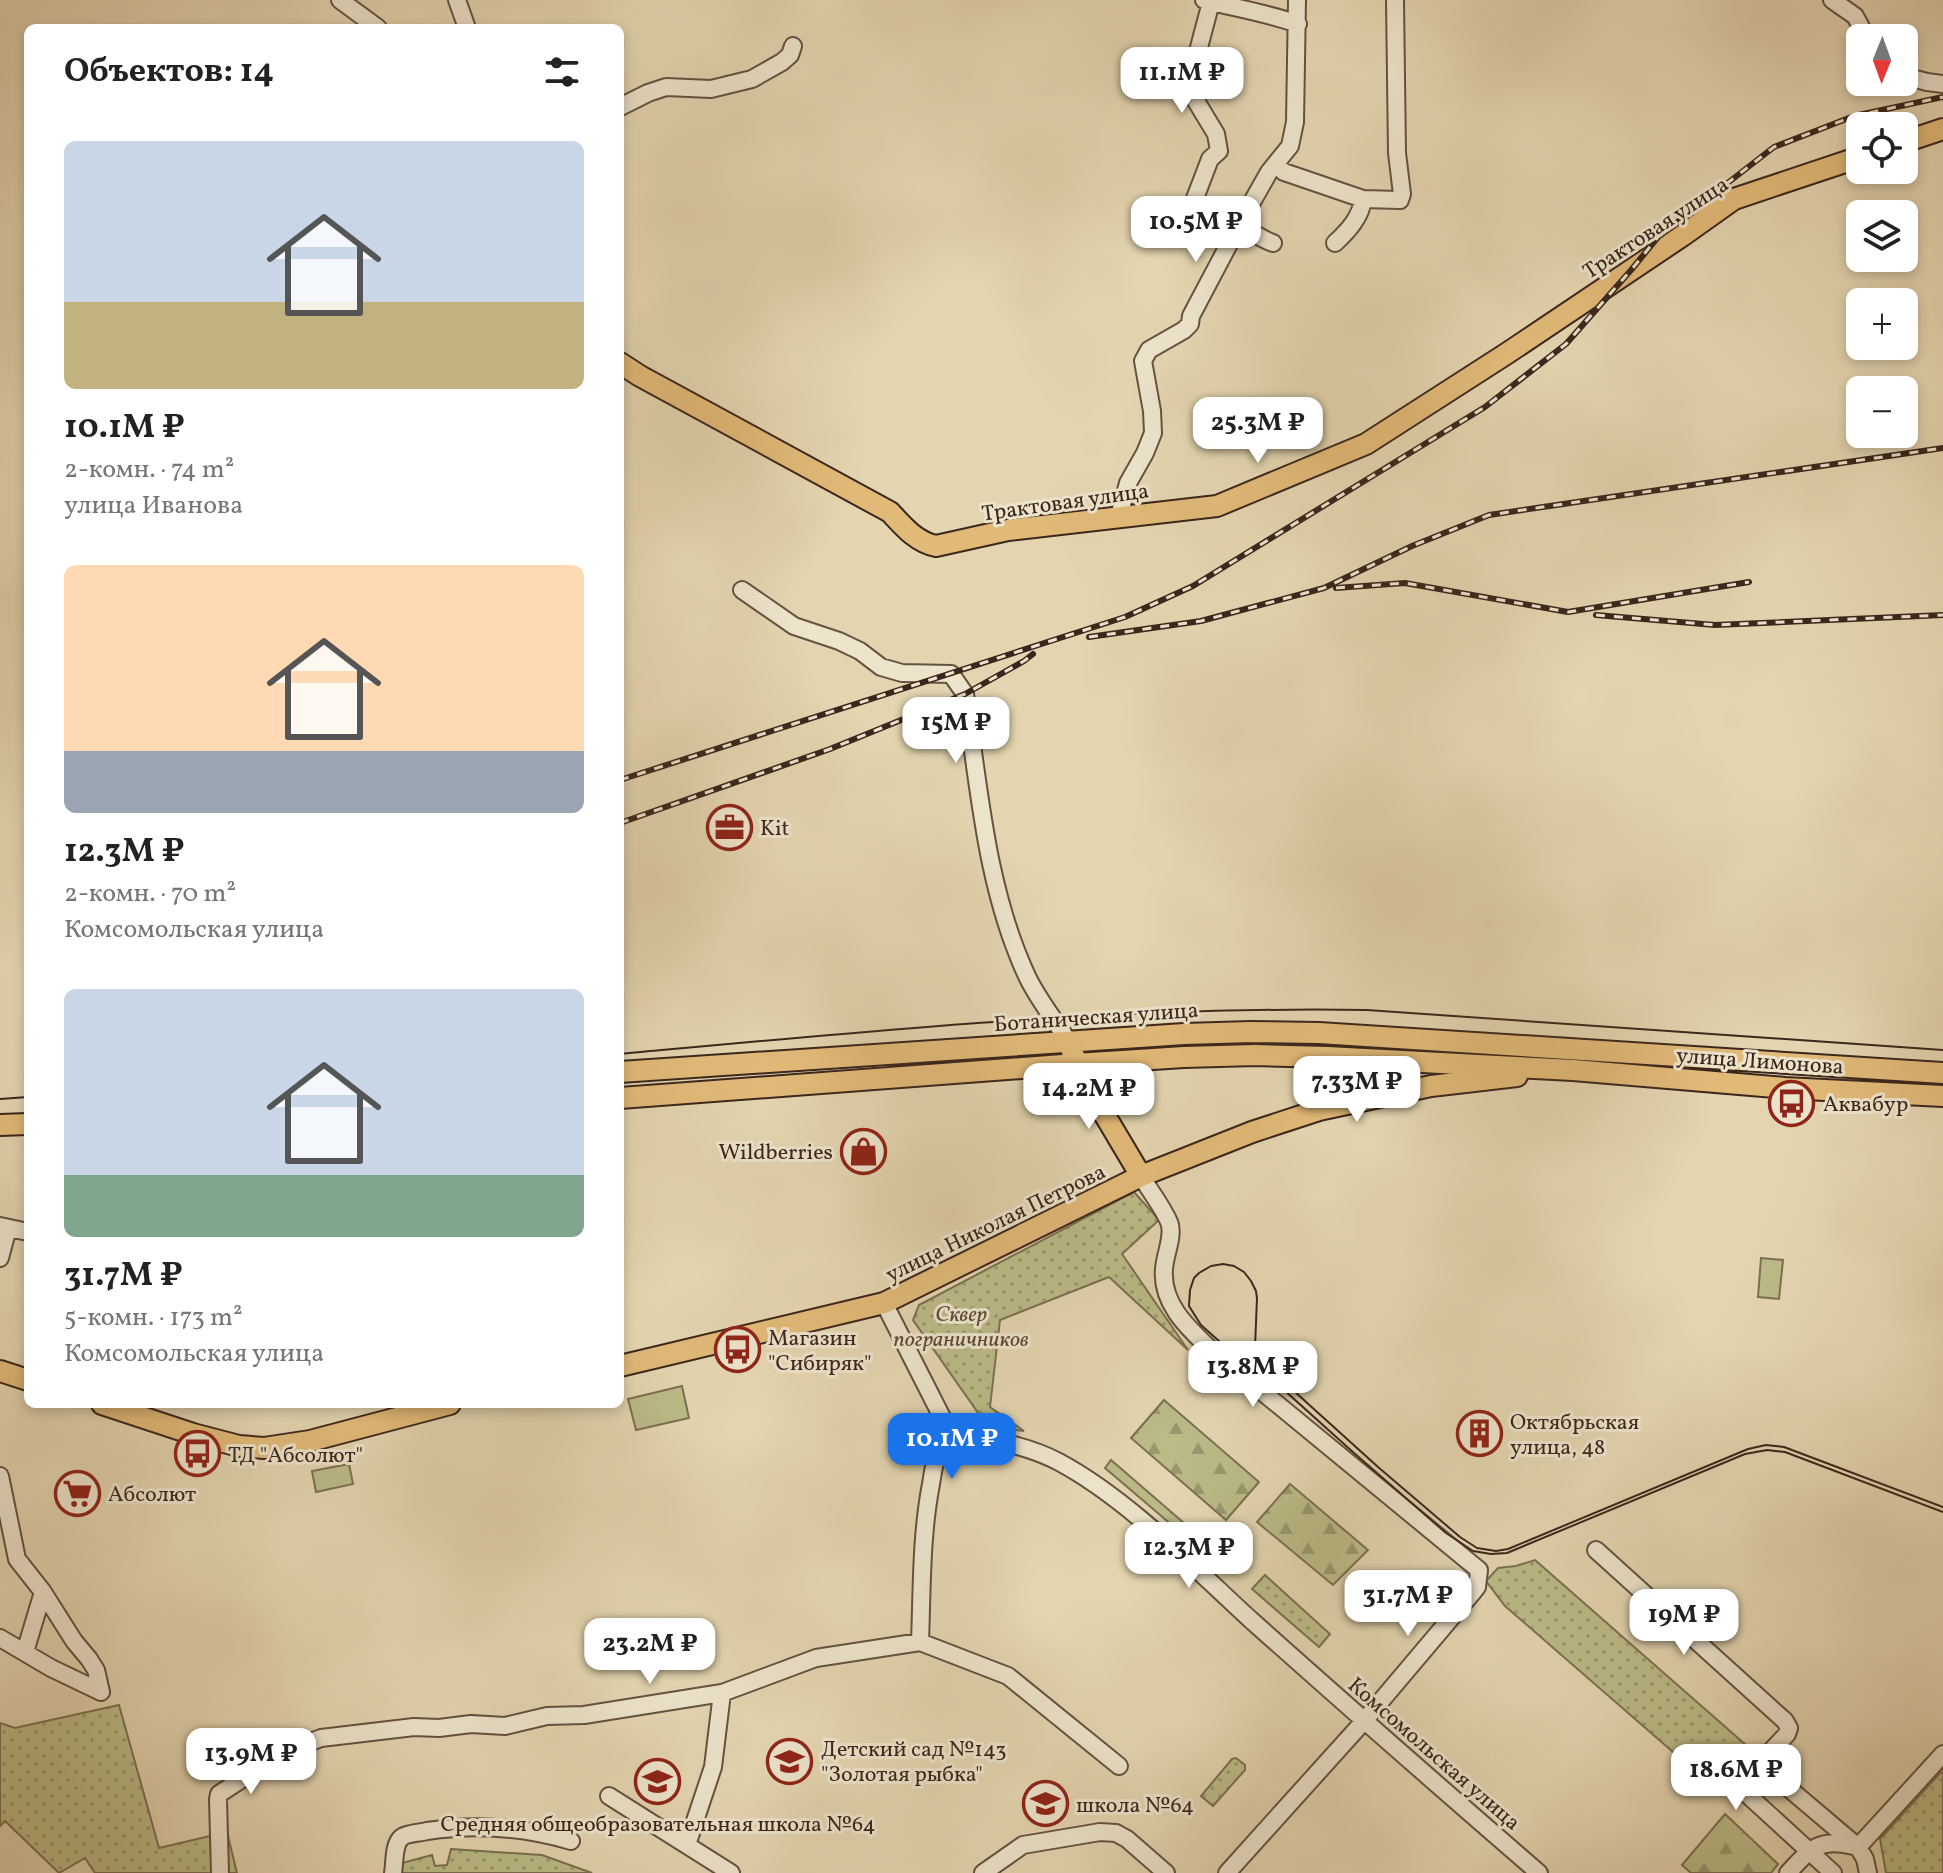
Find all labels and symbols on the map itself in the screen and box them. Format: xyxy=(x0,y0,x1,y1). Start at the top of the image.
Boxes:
north arrow xyxy=(1846,24,1918,96)
pin: 11.1M ₽ xyxy=(1108,47,1256,115)
street label: Трактовая улица xyxy=(1577,170,1736,288)
pin: 10.5M ₽ xyxy=(1122,196,1270,264)
pin: 25.3M ₽ xyxy=(1184,397,1332,465)
street label: Трактовая улица xyxy=(980,476,1151,531)
pin: 15M ₽ xyxy=(900,697,1012,765)
office icon: Kit xyxy=(705,803,753,851)
place label: Kit xyxy=(760,814,790,845)
street label: Ботаническая улица xyxy=(993,996,1200,1041)
street label: улица Лимонова xyxy=(1675,1041,1845,1084)
pin: 7.33M ₽ xyxy=(1283,1056,1431,1124)
pin: 14.2M ₽ xyxy=(1015,1063,1163,1131)
bus stop icon: Аквабур xyxy=(1768,1079,1816,1127)
place label: Аквабур xyxy=(1823,1090,1908,1121)
shop icon: Wildberries xyxy=(840,1127,888,1175)
place label: Wildberries xyxy=(719,1138,833,1169)
street label: улица Николая Петрова xyxy=(881,1157,1112,1291)
park label: Сквер пограничников xyxy=(893,1300,1029,1356)
place label: Магазин "Сибиряк" xyxy=(768,1324,872,1380)
bus stop icon: Магазин "Сибиряк" xyxy=(713,1326,761,1374)
pin: 13.8M ₽ xyxy=(1179,1341,1327,1409)
place label: Октябрьская улица, 48 xyxy=(1510,1408,1639,1464)
building icon: Октябрьская улица, 48 xyxy=(1455,1410,1503,1458)
pin: 10.1M ₽ xyxy=(878,1413,1026,1481)
bus stop icon: ТД "Абсолют" xyxy=(173,1430,221,1478)
place label: ТД "Абсолют" xyxy=(228,1441,363,1472)
supermarket icon: Абсолют xyxy=(53,1469,101,1517)
place label: Абсолют xyxy=(108,1480,196,1511)
pin: 12.3M ₽ xyxy=(1115,1522,1263,1590)
pin: 31.7M ₽ xyxy=(1334,1570,1482,1638)
pin: 19M ₽ xyxy=(1628,1589,1740,1657)
pin: 23.2M ₽ xyxy=(576,1618,724,1686)
street label: Комсомольская улица xyxy=(1340,1671,1527,1839)
pin: 13.9M ₽ xyxy=(177,1728,325,1796)
place label: Детский сад №143 "Золотая рыбка" xyxy=(821,1735,1006,1791)
school or university icon: Детский сад №143 "Золотая рыбка" xyxy=(766,1737,814,1785)
pin: 18.6M ₽ xyxy=(1662,1744,1810,1812)
school or university icon: Средняя общеобразовательная школа №64 xyxy=(634,1758,682,1806)
school or university icon: школа №64 xyxy=(1021,1780,1069,1828)
place label: школа №64 xyxy=(1076,1791,1194,1822)
place label: Средняя общеобразовательная школа №64 xyxy=(440,1810,876,1841)

